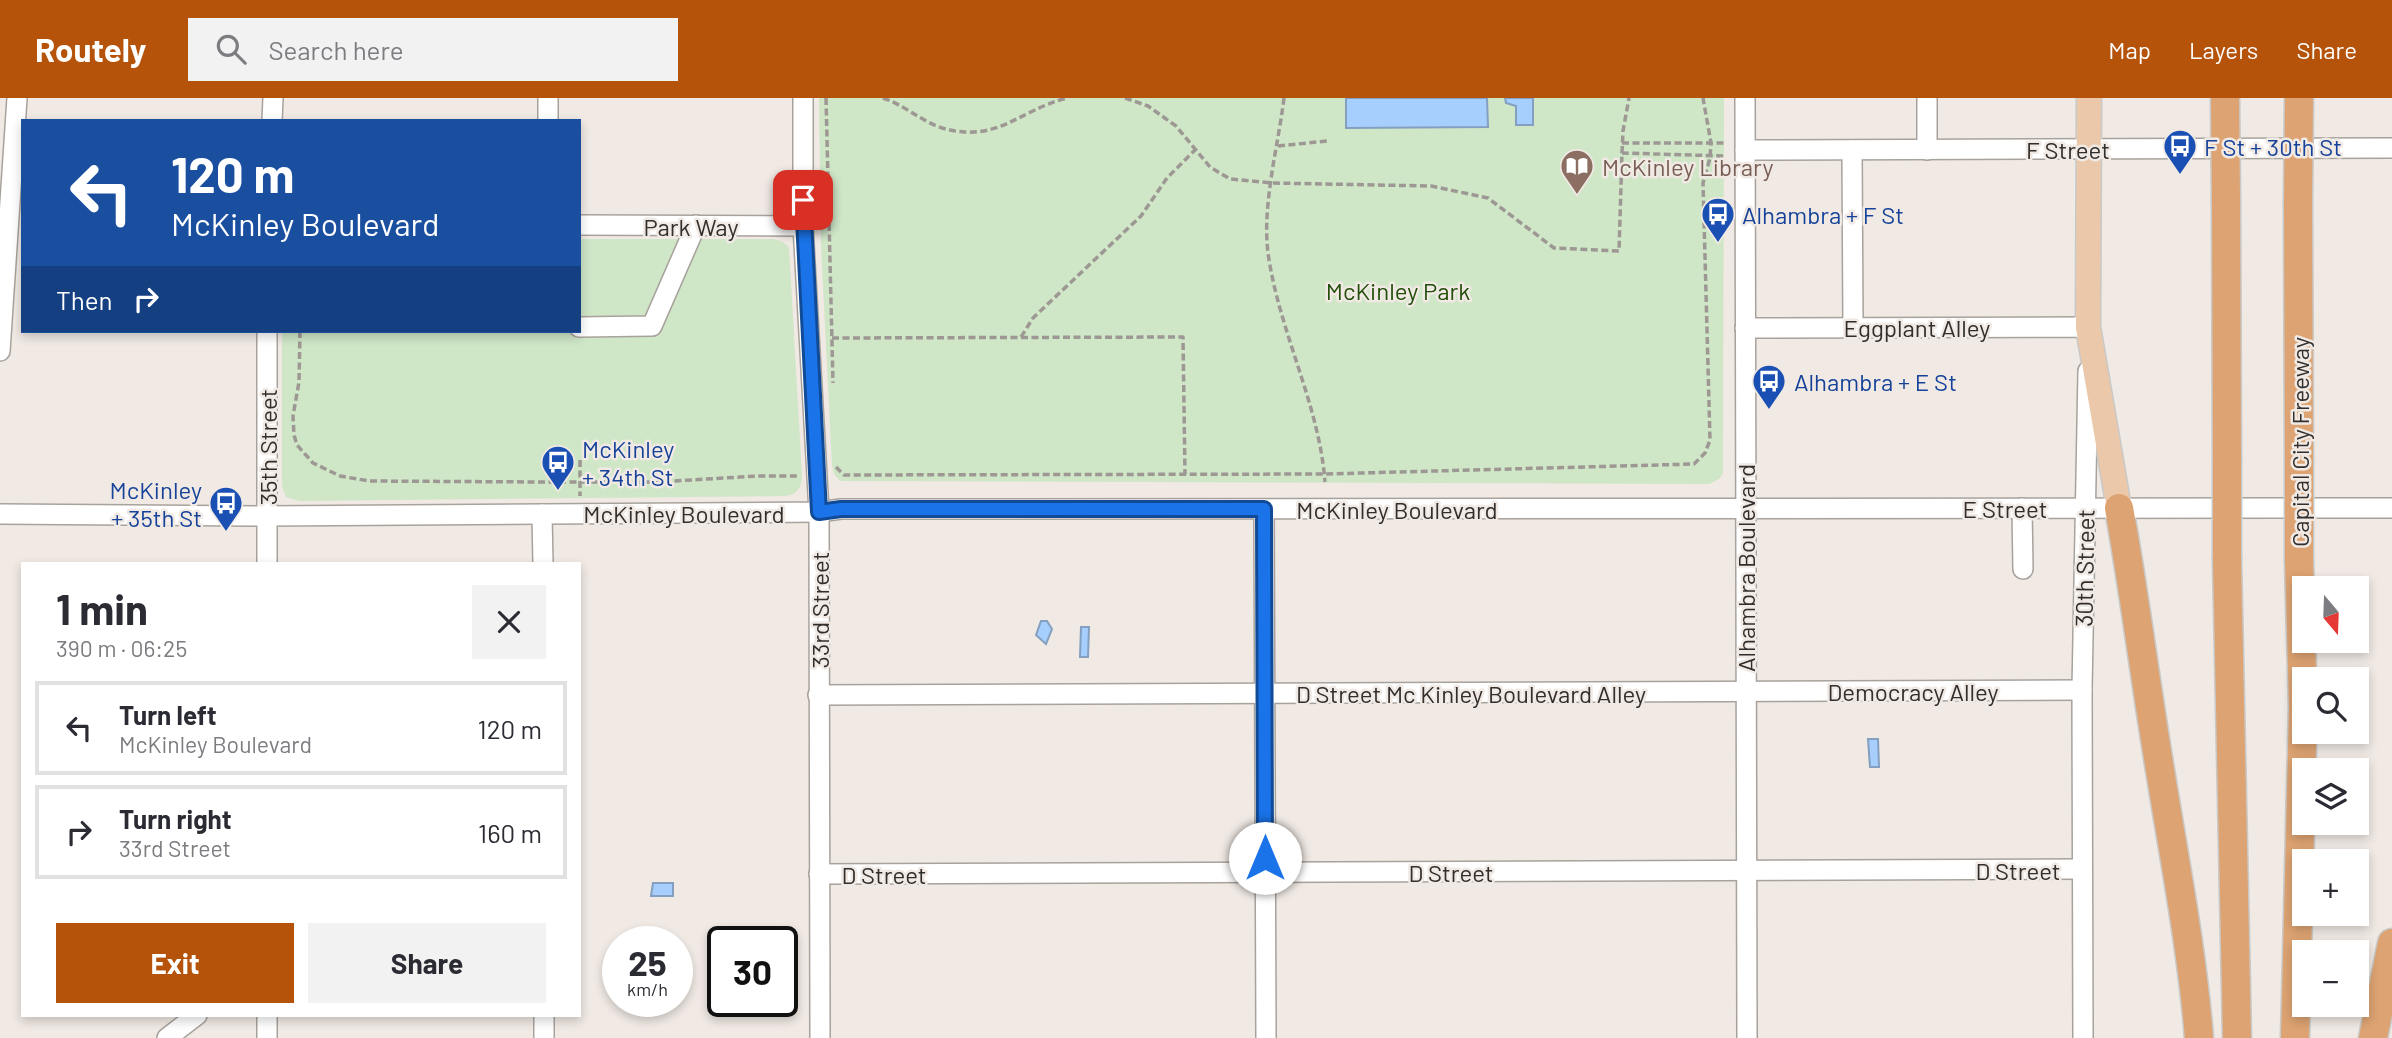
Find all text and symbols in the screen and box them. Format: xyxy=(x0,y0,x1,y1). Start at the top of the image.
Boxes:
search box xyxy=(188,18,678,81)
text: Routely xyxy=(35,29,146,69)
icon: search xyxy=(212,30,250,68)
text: Search here xyxy=(268,34,404,65)
text: Map xyxy=(2108,35,2151,64)
text: Layers xyxy=(2189,35,2258,64)
text: Share xyxy=(2296,35,2357,64)
bus stop icon: F St + 30th St xyxy=(2161,127,2199,176)
place label: F St + 30th St xyxy=(2204,132,2342,161)
street label: F Street xyxy=(2026,135,2110,164)
text: 120 m xyxy=(171,144,294,203)
icon: left xyxy=(56,147,147,238)
library icon: McKinley Library xyxy=(1558,147,1596,196)
place label: McKinley Library xyxy=(1602,152,1774,181)
pin xyxy=(773,170,833,230)
icon: arrive xyxy=(784,181,822,219)
bus stop icon: Alhambra + F St xyxy=(1699,195,1737,244)
place label: Alhambra + F St xyxy=(1742,200,1904,229)
text: McKinley Boulevard xyxy=(171,204,439,242)
street label: Park Way xyxy=(643,212,739,241)
park label: McKinley Park xyxy=(1326,276,1470,305)
icon: right xyxy=(127,280,165,318)
text: Then xyxy=(56,284,113,315)
street label: Eggplant Alley xyxy=(1844,313,1990,342)
street label: Capital City Freeway xyxy=(2285,337,2314,547)
bus stop icon: Alhambra + E St xyxy=(1750,362,1788,411)
place label: Alhambra + E St xyxy=(1794,367,1957,396)
street label: 35th Street xyxy=(253,389,282,505)
place label: McKinley + 34th St xyxy=(582,434,674,491)
bus stop icon: McKinley + 34th St xyxy=(539,443,577,492)
street label: Alhambra Boulevard xyxy=(1731,464,1760,672)
place label: McKinley + 35th St xyxy=(110,475,202,532)
bus stop icon: McKinley + 35th St xyxy=(207,484,245,533)
street label: E Street xyxy=(1963,494,2047,523)
street label: McKinley Boulevard xyxy=(1296,495,1498,524)
street label: McKinley Boulevard xyxy=(583,499,785,528)
street label: 30th Street xyxy=(2068,509,2100,627)
street label: 33rd Street xyxy=(805,552,834,668)
north arrow xyxy=(2292,576,2370,653)
map controls xyxy=(2292,576,2369,1017)
text: 1 min xyxy=(56,583,148,633)
button: close xyxy=(472,585,546,659)
text: 390 m · 06:25 xyxy=(56,634,187,662)
button: search xyxy=(2292,667,2369,744)
street label: Democracy Alley xyxy=(1827,677,1999,706)
street label: D Street Mc Kinley Boulevard Alley xyxy=(1296,679,1646,708)
text: Turn left xyxy=(119,699,217,730)
icon: left xyxy=(60,709,98,747)
text: 120 m xyxy=(478,713,542,744)
text: McKinley Boulevard xyxy=(119,730,312,758)
button: layers xyxy=(2292,758,2369,835)
text: Turn right xyxy=(119,803,232,834)
icon: right xyxy=(60,813,98,851)
text: 160 m xyxy=(478,817,542,848)
position arrow xyxy=(1228,821,1302,895)
text: 33rd Street xyxy=(119,834,231,862)
button: + xyxy=(2292,849,2369,926)
street label: D Street xyxy=(1975,856,2061,885)
street label: D Street xyxy=(1408,858,1494,887)
street label: D Street xyxy=(841,860,927,889)
button: Exit xyxy=(56,923,294,1003)
button: Share xyxy=(308,923,546,1003)
speed limit sign: 30 xyxy=(707,926,798,1017)
button: − xyxy=(2292,940,2369,1017)
text: 25 xyxy=(628,941,667,983)
text: km/h xyxy=(627,978,668,1000)

